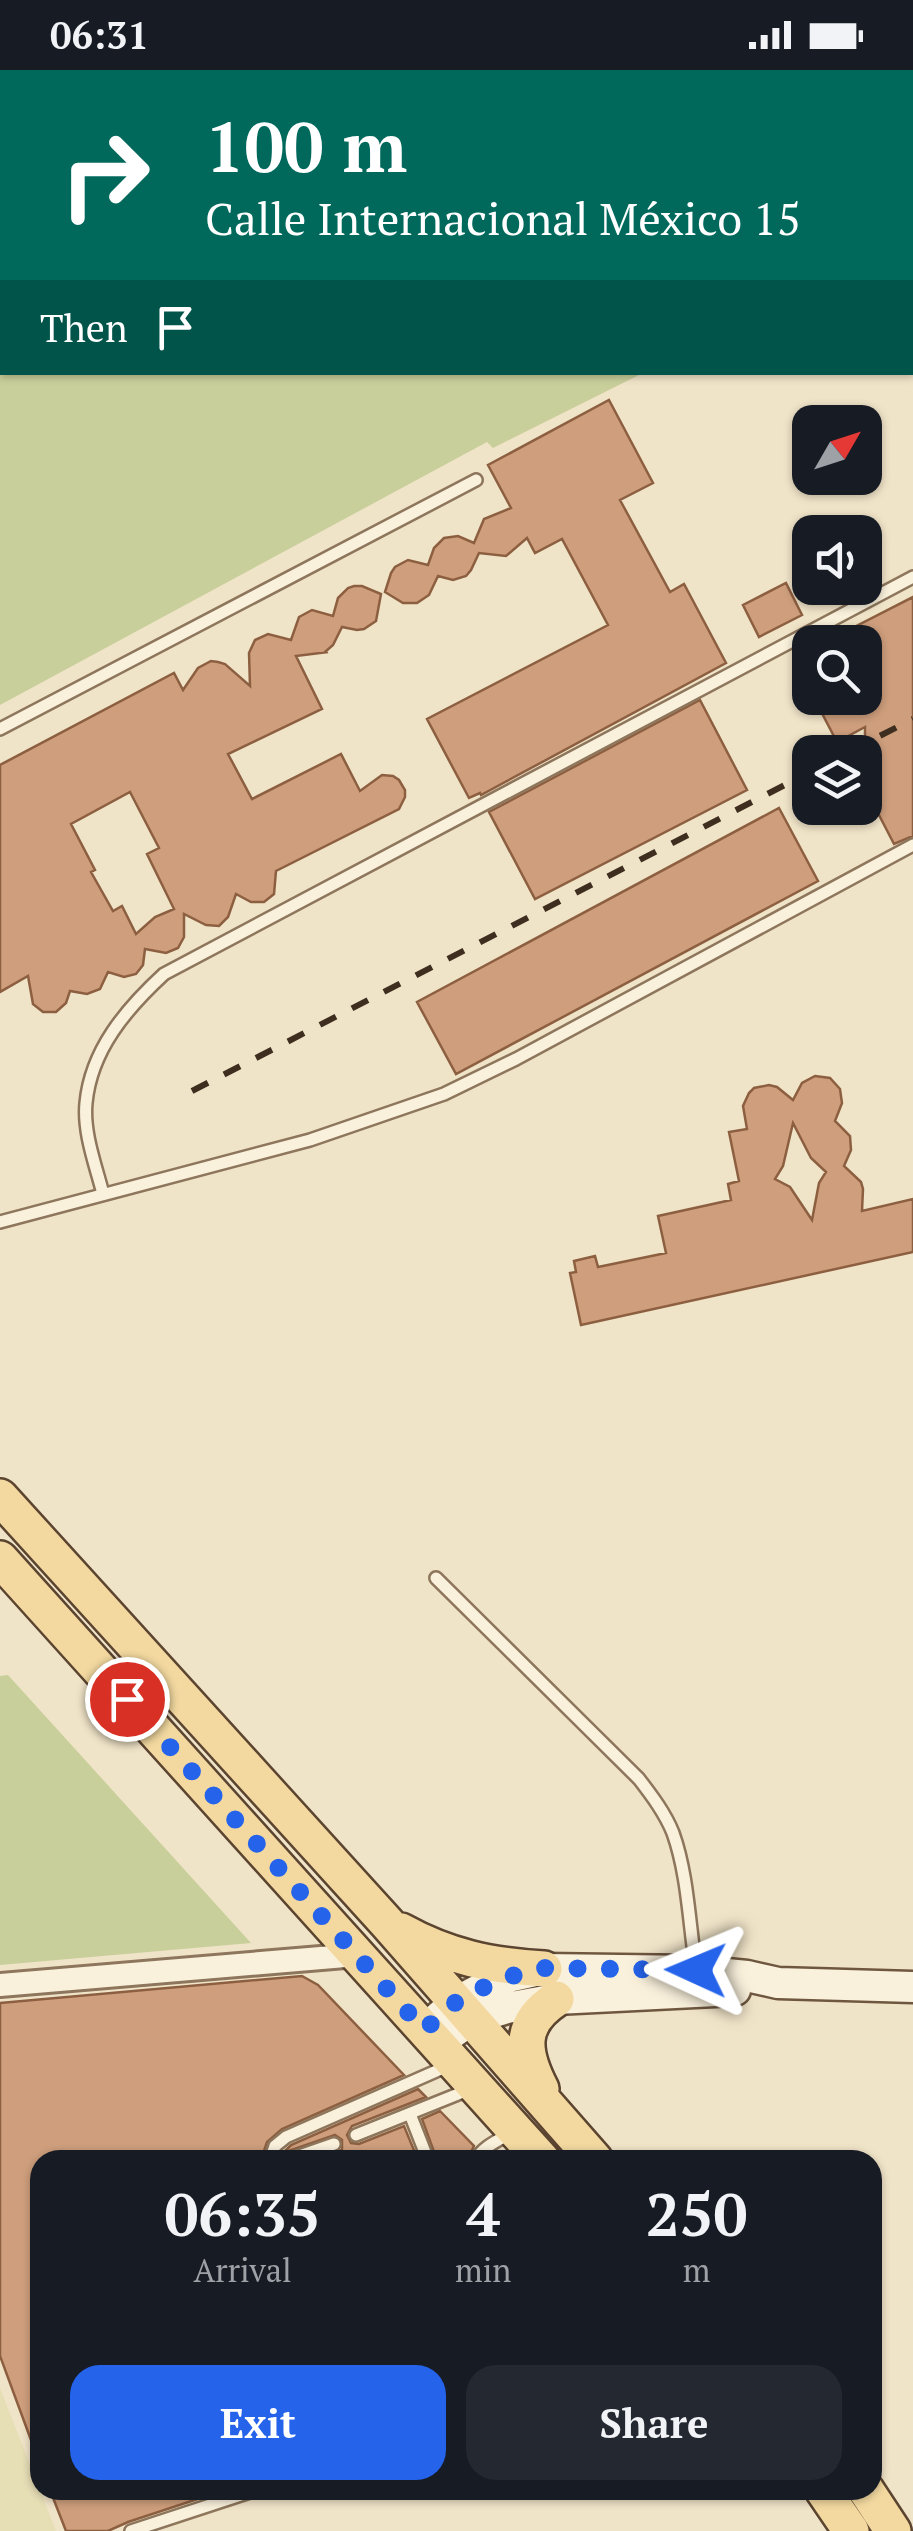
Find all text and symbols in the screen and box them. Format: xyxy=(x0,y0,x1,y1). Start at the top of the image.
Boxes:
text: 06:31 xyxy=(50,10,149,60)
text: 100 m xyxy=(205,99,407,192)
icon: right xyxy=(40,110,170,240)
text: Calle Internacional México 15 xyxy=(205,188,801,248)
icon: arrive xyxy=(148,300,203,355)
text: Then xyxy=(40,303,128,353)
north arrow xyxy=(792,405,882,495)
map controls xyxy=(792,405,882,825)
button: sound xyxy=(792,515,882,605)
button: search xyxy=(792,625,882,715)
button: layers xyxy=(792,735,882,825)
pin xyxy=(85,1657,170,1742)
icon: arrive xyxy=(100,1672,155,1727)
position arrow xyxy=(644,1918,748,2022)
text: 06:35 xyxy=(164,2174,321,2253)
text: 4 xyxy=(466,2174,500,2253)
text: 250 xyxy=(646,2174,748,2253)
text: Arrival xyxy=(194,2249,292,2291)
text: min xyxy=(455,2249,511,2291)
text: m xyxy=(683,2249,710,2291)
button: Exit xyxy=(70,2365,446,2480)
button: Share xyxy=(466,2365,842,2480)

